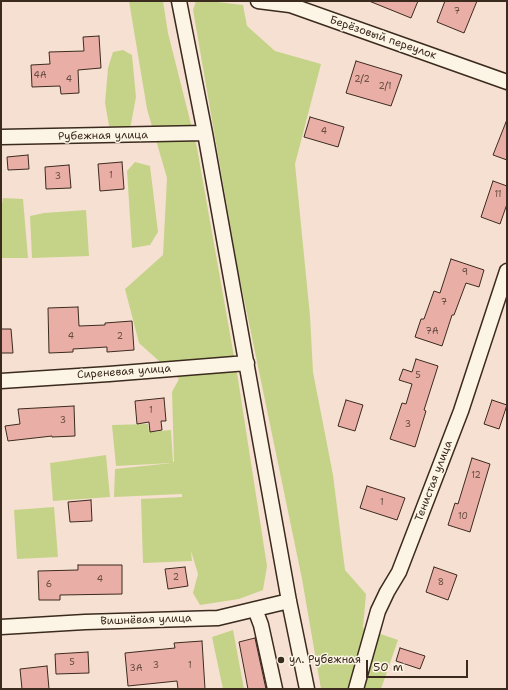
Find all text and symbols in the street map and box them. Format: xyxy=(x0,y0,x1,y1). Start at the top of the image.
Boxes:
house number: 7 xyxy=(454,7,460,17)
street label: Берёзовый переулок xyxy=(328,13,438,63)
house number: 4А xyxy=(34,71,46,81)
house number: 4 xyxy=(66,75,72,85)
house number: 2/2 xyxy=(354,75,370,85)
house number: 2/1 xyxy=(378,82,392,92)
house number: 4 xyxy=(321,127,327,137)
street label: Рубежная улица xyxy=(58,129,148,143)
house number: 1 xyxy=(109,171,113,181)
house number: 3 xyxy=(55,172,61,182)
house number: 11 xyxy=(494,190,502,200)
house number: 9 xyxy=(462,268,468,278)
house number: 7 xyxy=(441,298,447,308)
house number: 7А xyxy=(426,327,438,337)
house number: 4 xyxy=(68,332,74,342)
house number: 2 xyxy=(117,332,123,342)
street label: Сиреневая улица xyxy=(77,362,171,382)
house number: 5 xyxy=(415,371,421,381)
house number: 1 xyxy=(149,406,153,416)
house number: 3 xyxy=(60,416,66,426)
house number: 3 xyxy=(405,420,411,430)
street label: Тенистая улица xyxy=(413,439,455,523)
house number: 12 xyxy=(471,471,481,481)
house number: 1 xyxy=(380,498,384,508)
house number: 10 xyxy=(458,512,468,522)
house number: 2 xyxy=(173,573,179,583)
house number: 4 xyxy=(97,575,103,585)
house number: 8 xyxy=(438,578,444,588)
house number: 6 xyxy=(46,580,52,590)
street label: Вишнёвая улица xyxy=(100,612,192,628)
scale bar xyxy=(368,652,470,678)
place label: ул. Рубежная xyxy=(289,653,361,667)
marker: ул. Рубежная xyxy=(276,655,286,665)
house number: 5 xyxy=(69,658,75,668)
text: 50 m xyxy=(373,659,403,675)
house number: 3 xyxy=(153,661,159,671)
house number: 1 xyxy=(188,661,192,671)
house number: 3А xyxy=(130,664,142,674)

